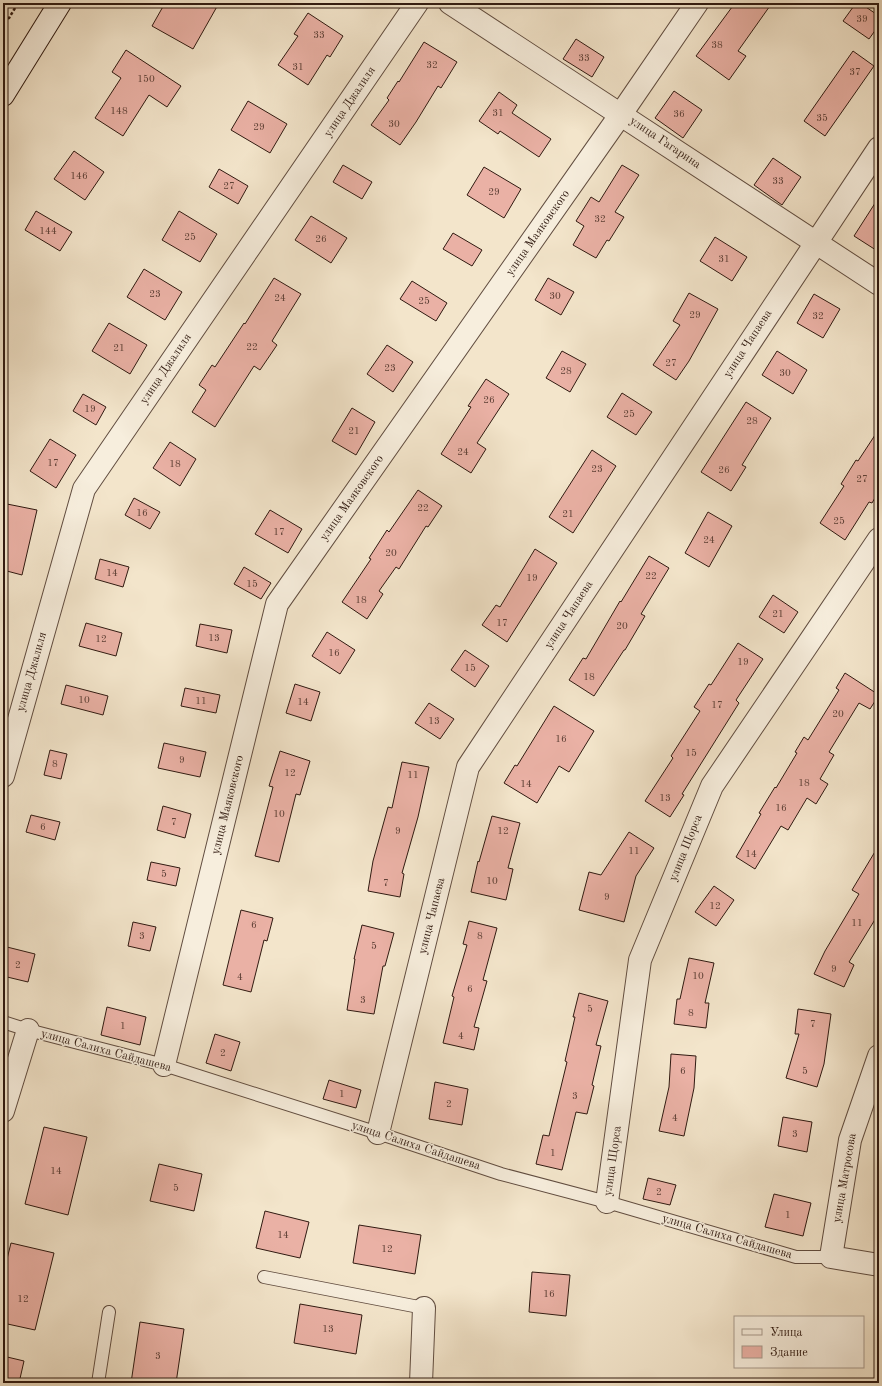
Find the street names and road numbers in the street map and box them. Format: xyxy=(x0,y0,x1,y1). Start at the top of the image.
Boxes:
street label: улица Джалиля xyxy=(322,65,378,139)
street label: улица Гагарина xyxy=(627,115,703,171)
street label: улица Маяковского xyxy=(504,188,572,278)
street label: улица Чапаева xyxy=(722,308,774,380)
street label: улица Джалиля xyxy=(138,332,194,406)
street label: улица Маяковского xyxy=(318,453,386,543)
street label: улица Чапаева xyxy=(543,579,595,651)
street label: улица Джалиля xyxy=(15,631,49,713)
street label: улица Маяковского xyxy=(210,754,246,856)
street label: улица Щорса xyxy=(667,813,705,883)
street label: улица Чапаева xyxy=(417,876,447,956)
street label: улица Салиха Сайдашева xyxy=(39,1028,173,1074)
street label: улица Салиха Сайдашева xyxy=(350,1119,482,1173)
street label: улица Щорса xyxy=(602,1125,624,1197)
street label: улица Матросова xyxy=(831,1132,859,1224)
street label: улица Салиха Сайдашева xyxy=(661,1213,793,1261)

